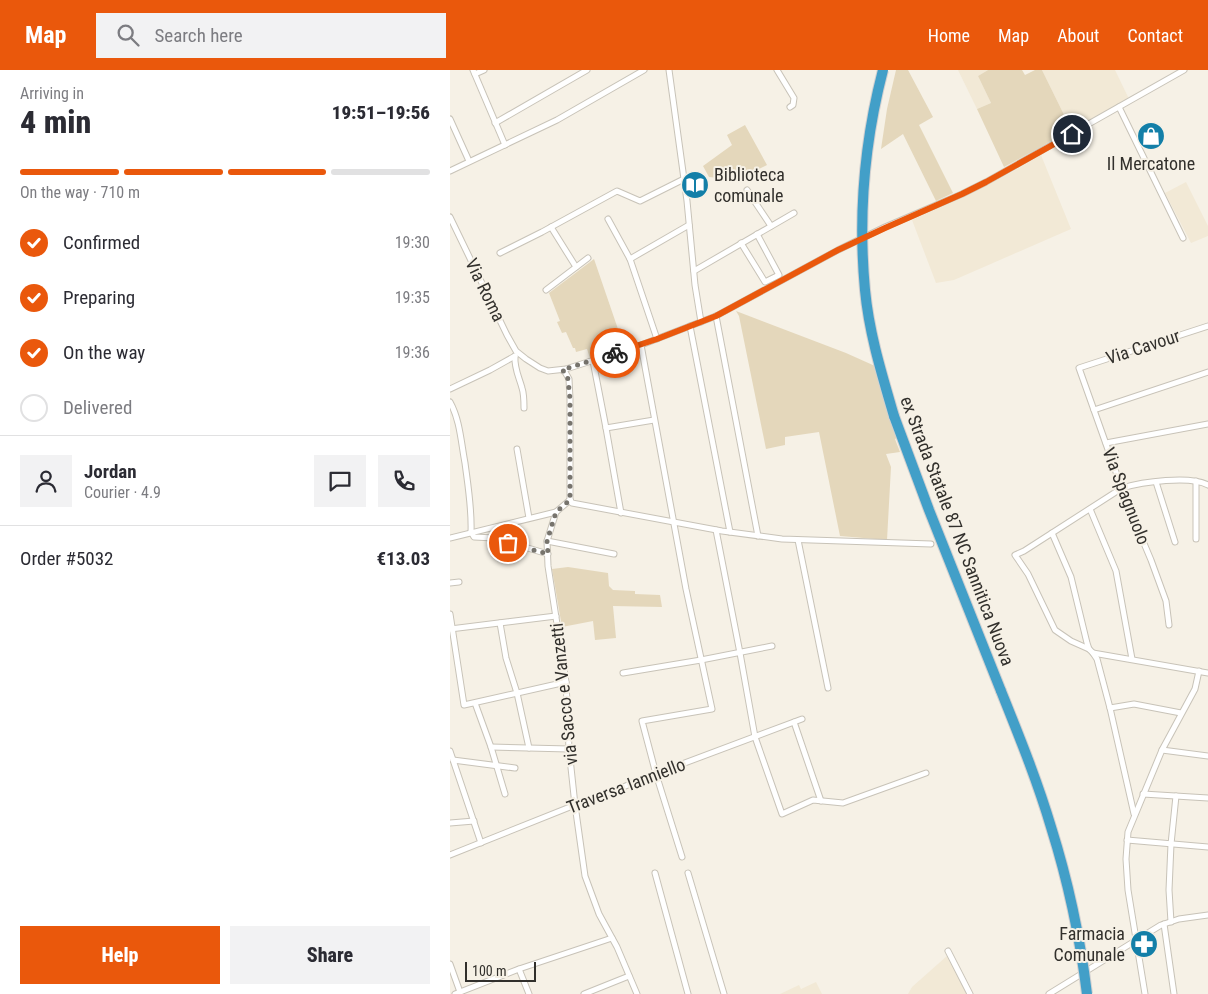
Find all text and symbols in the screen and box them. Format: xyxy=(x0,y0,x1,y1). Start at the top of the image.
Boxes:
search box xyxy=(96,13,446,58)
text: Map xyxy=(25,21,66,49)
icon: search xyxy=(114,21,142,49)
text: Search here xyxy=(154,24,243,47)
text: Home xyxy=(928,25,970,46)
text: Map xyxy=(998,25,1029,46)
text: About xyxy=(1057,25,1099,46)
text: Contact xyxy=(1127,25,1183,46)
text: Arriving in xyxy=(20,84,84,103)
text: 19:51–19:56 xyxy=(332,101,430,124)
text: 4 min xyxy=(20,103,91,141)
pin xyxy=(1051,113,1093,155)
icon: home xyxy=(1058,120,1086,148)
shop icon: Il Mercatone xyxy=(1136,121,1166,151)
place label: Il Mercatone xyxy=(1107,153,1195,174)
place label: Biblioteca comunale xyxy=(714,164,785,206)
library icon: Biblioteca comunale xyxy=(680,170,710,200)
text: On the way · 710 m xyxy=(20,183,140,202)
icon: check xyxy=(20,229,48,257)
text: Confirmed xyxy=(63,231,140,254)
text: 19:30 xyxy=(395,233,430,252)
street label: Via Roma xyxy=(461,255,510,325)
icon: check xyxy=(20,284,48,312)
text: Preparing xyxy=(63,286,135,309)
text: 19:35 xyxy=(395,288,430,307)
street label: Via Cavour xyxy=(1103,325,1183,368)
courier xyxy=(590,328,640,378)
icon: check xyxy=(20,339,48,367)
icon: bike xyxy=(601,339,629,367)
text: On the way xyxy=(63,341,145,364)
text: 19:36 xyxy=(395,343,430,362)
street label: ex Strada Statale 87 NC Sannitica Nuova xyxy=(896,393,1019,669)
text: Delivered xyxy=(63,396,132,419)
street label: Via Spagnuolo xyxy=(1098,444,1155,547)
button: person xyxy=(20,455,72,507)
button: chat xyxy=(314,455,366,507)
button: phone xyxy=(378,455,430,507)
text: Jordan xyxy=(84,460,137,483)
text: Courier · 4.9 xyxy=(84,483,161,502)
pin xyxy=(487,522,529,564)
icon: bag xyxy=(494,529,522,557)
text: Order #5032 xyxy=(20,547,113,570)
text: €13.03 xyxy=(376,547,430,570)
street label: via Sacco e Vanzetti xyxy=(546,622,581,766)
street label: Traversa Ianniello xyxy=(564,753,688,818)
place label: Farmacia Comunale xyxy=(1054,923,1125,965)
button: Help xyxy=(20,926,220,984)
button: Share xyxy=(230,926,430,984)
pharmacy icon: Farmacia Comunale xyxy=(1129,929,1159,959)
scale bar xyxy=(465,959,536,982)
text: 100 m xyxy=(472,963,507,979)

